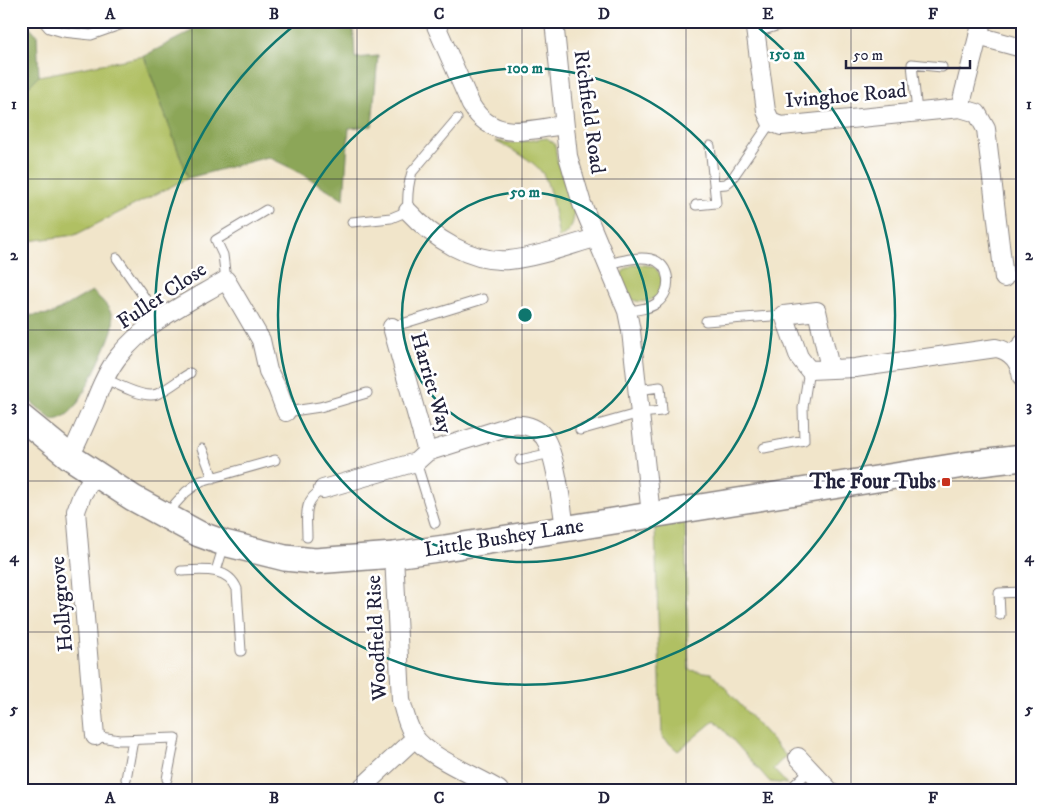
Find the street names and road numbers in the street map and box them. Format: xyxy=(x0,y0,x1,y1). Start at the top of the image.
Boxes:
street label: Richfield Road xyxy=(567,48,611,176)
street label: Ivinghoe Road xyxy=(784,78,908,114)
street label: Fuller Close xyxy=(112,257,212,335)
street label: Harriet Way xyxy=(404,329,458,438)
street label: Little Bushey Lane xyxy=(422,512,586,563)
street label: Hollygrove xyxy=(45,555,79,653)
street label: Woodfield Rise xyxy=(361,574,393,703)

